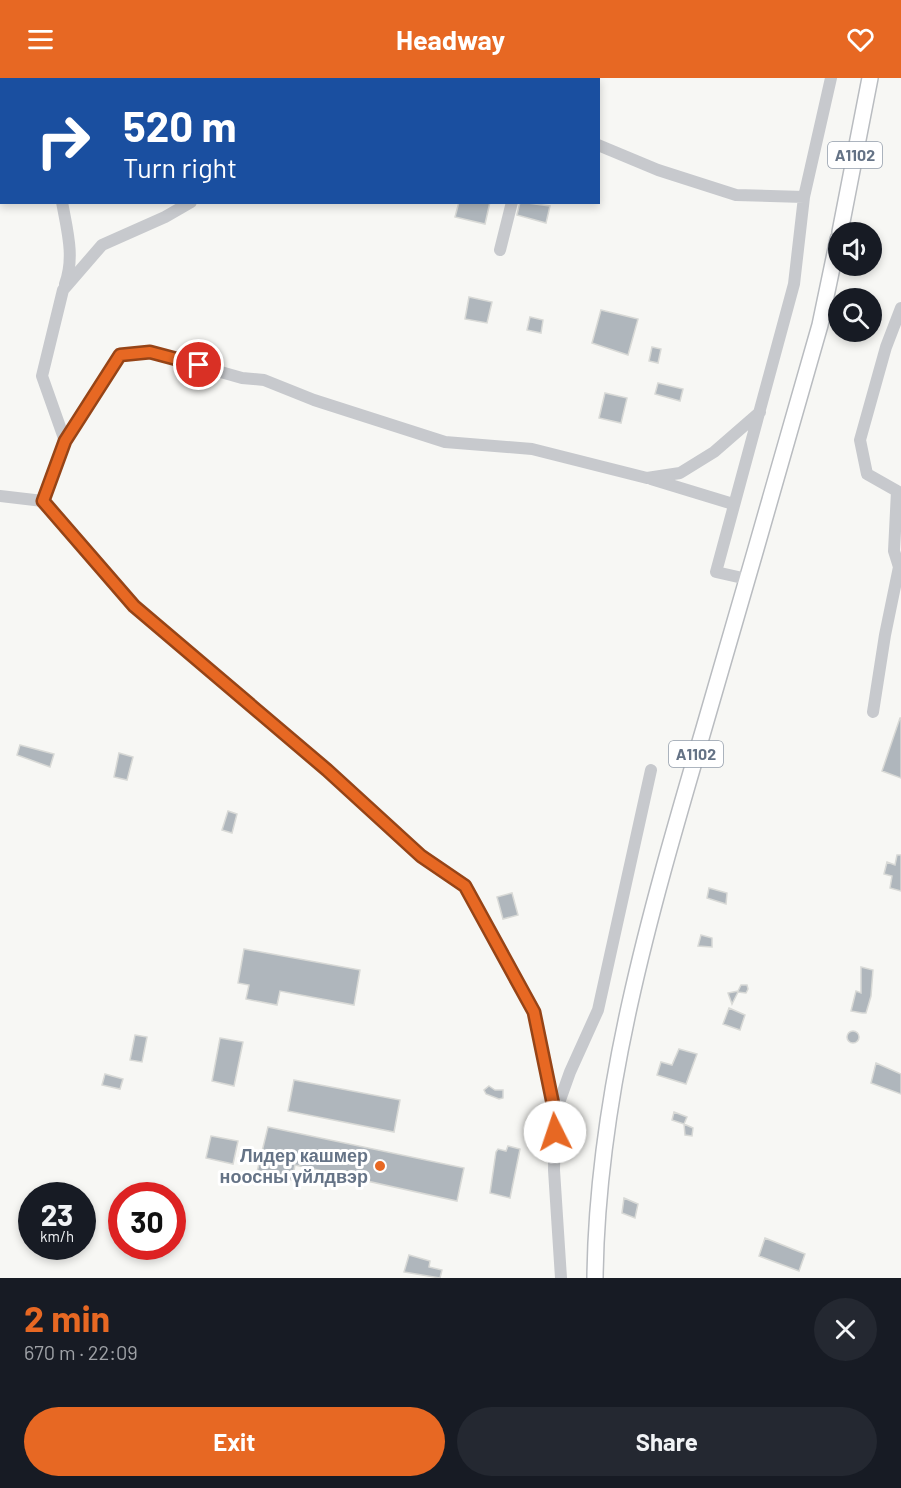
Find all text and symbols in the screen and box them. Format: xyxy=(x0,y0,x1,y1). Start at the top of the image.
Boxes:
icon: menu xyxy=(24,23,57,56)
text: Headway xyxy=(396,23,505,55)
icon: heart xyxy=(844,23,877,56)
text: 520 m xyxy=(123,100,237,150)
icon: right xyxy=(24,102,102,180)
road number: A1102 xyxy=(828,142,882,168)
text: Turn right xyxy=(123,151,237,183)
map controls xyxy=(828,222,882,342)
button: sound xyxy=(828,222,882,276)
button: search xyxy=(828,288,882,342)
pin xyxy=(173,339,224,390)
icon: arrive xyxy=(182,348,215,381)
road number: A1102 xyxy=(669,741,723,767)
position arrow xyxy=(523,1100,587,1164)
place label: Лидер кашмер ноосны үйлдвэр xyxy=(220,1144,368,1187)
marker: Лидер кашмер ноосны үйлдвэр xyxy=(373,1159,387,1173)
speed limit sign: 30 xyxy=(108,1182,186,1260)
text: 23 xyxy=(41,1196,73,1232)
text: km/h xyxy=(40,1227,74,1245)
text: 2 min xyxy=(24,1296,110,1339)
button: close xyxy=(814,1298,877,1361)
text: 670 m · 22:09 xyxy=(24,1340,138,1364)
button: Exit xyxy=(24,1407,445,1476)
button: Share xyxy=(457,1407,877,1476)

